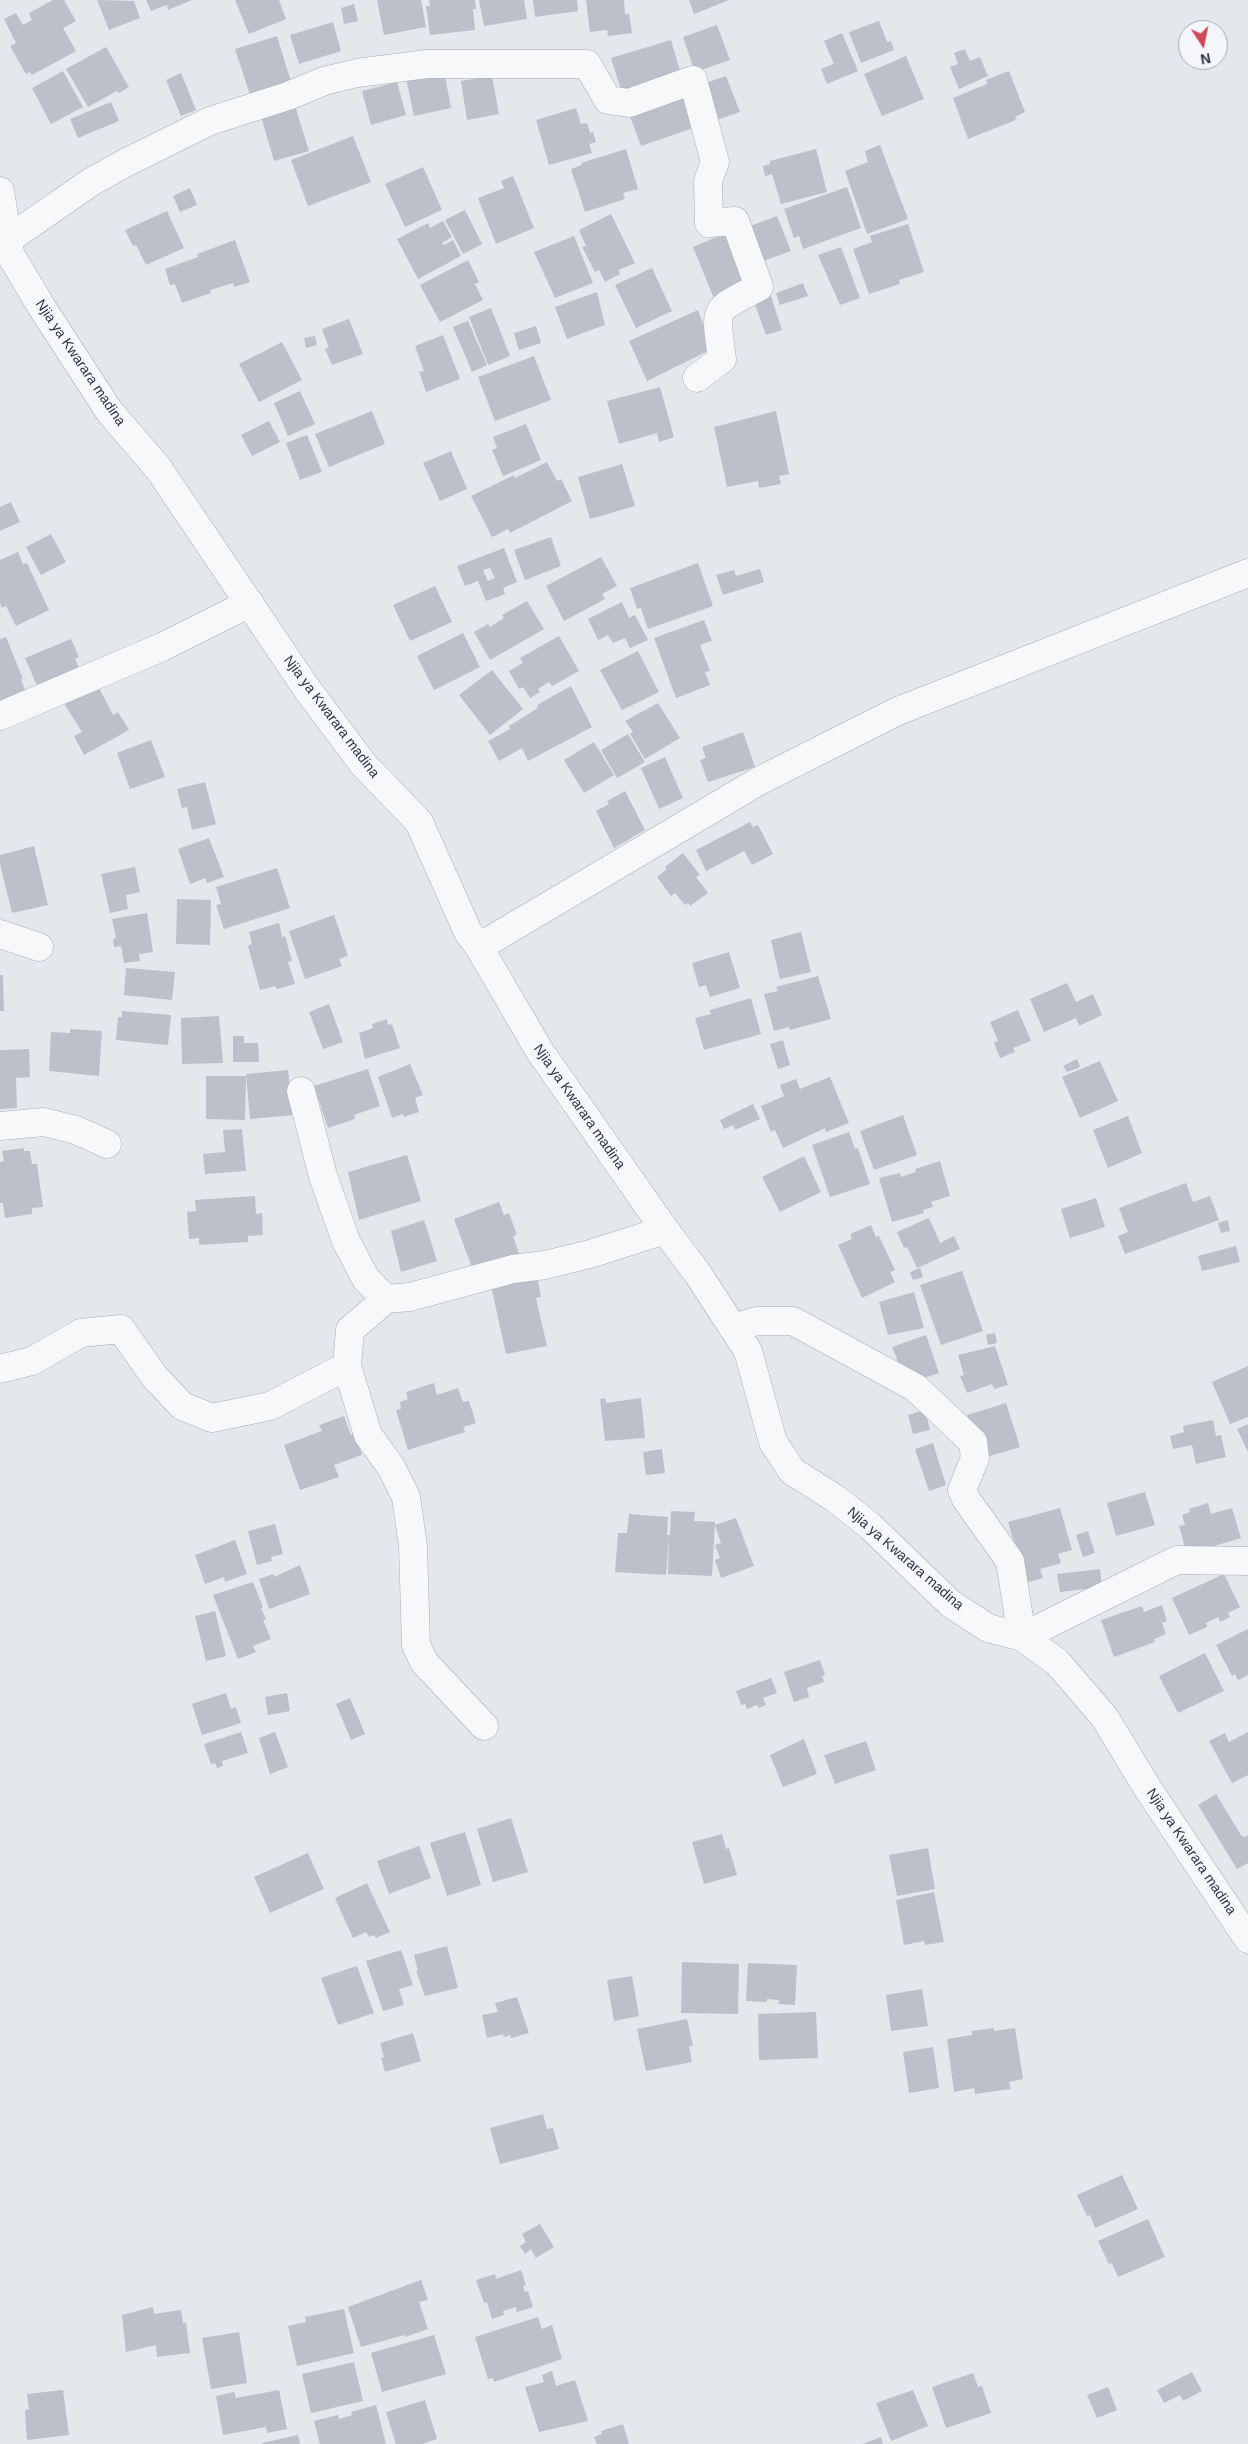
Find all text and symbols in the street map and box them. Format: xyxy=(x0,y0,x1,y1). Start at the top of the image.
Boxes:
north arrow xyxy=(1178,20,1228,70)
text: N xyxy=(1199,50,1212,68)
street label: Njia ya Kwarara madina xyxy=(31,297,129,429)
street label: Njia ya Kwarara madina xyxy=(280,653,382,781)
street label: Njia ya Kwarara madina xyxy=(529,1041,629,1173)
street label: Njia ya Kwarara madina xyxy=(843,1504,967,1614)
street label: Njia ya Kwarara madina xyxy=(1142,1786,1240,1918)

